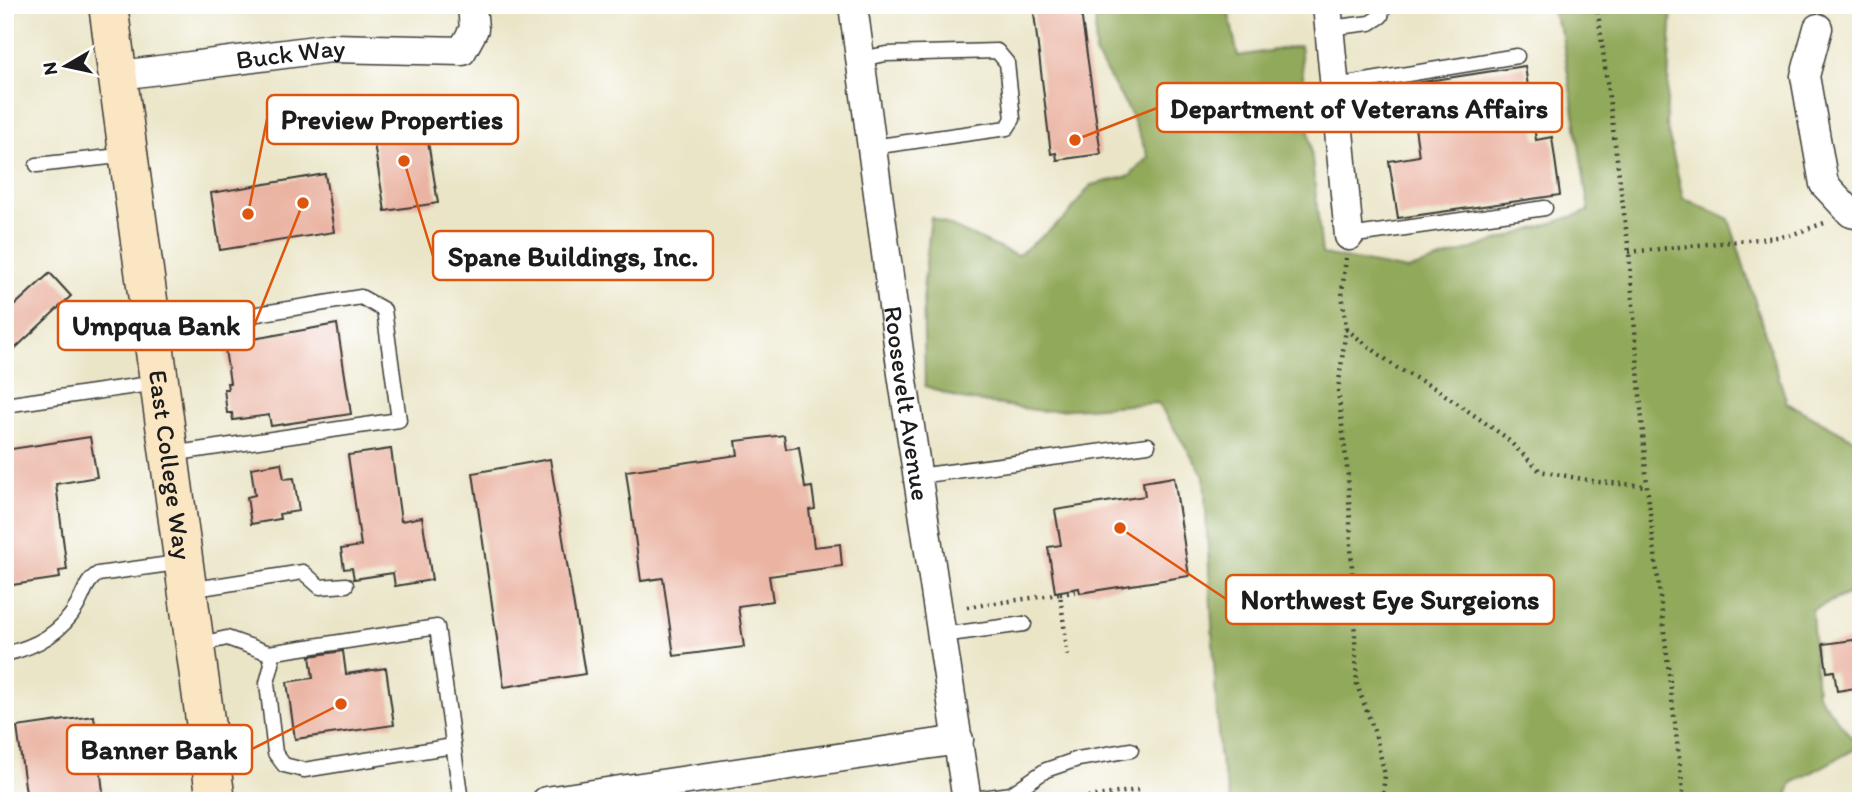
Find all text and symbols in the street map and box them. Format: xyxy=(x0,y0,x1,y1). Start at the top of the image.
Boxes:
north arrow xyxy=(32,32,102,102)
street label: Buck Way xyxy=(234,32,346,76)
text: N xyxy=(37,60,62,77)
callout: Department of Veterans Affairs xyxy=(1157,83,1562,132)
text: Department of Veterans Affairs xyxy=(1170,91,1548,125)
callout: Preview Properties xyxy=(267,95,518,144)
text: Preview Properties xyxy=(281,102,503,136)
callout: Spane Buildings, Inc. xyxy=(433,231,713,280)
text: Spane Buildings, Inc. xyxy=(448,239,698,273)
callout: Umpqua Bank xyxy=(58,301,254,350)
street label: Roosevelt Avenue xyxy=(877,304,937,503)
text: Umpqua Bank xyxy=(72,308,241,342)
street label: East College Way xyxy=(142,368,199,562)
callout: Northwest Eye Surgeions xyxy=(1226,575,1554,624)
text: Northwest Eye Surgeions xyxy=(1241,582,1539,616)
callout: Banner Bank xyxy=(67,725,252,774)
text: Banner Bank xyxy=(81,732,238,766)

